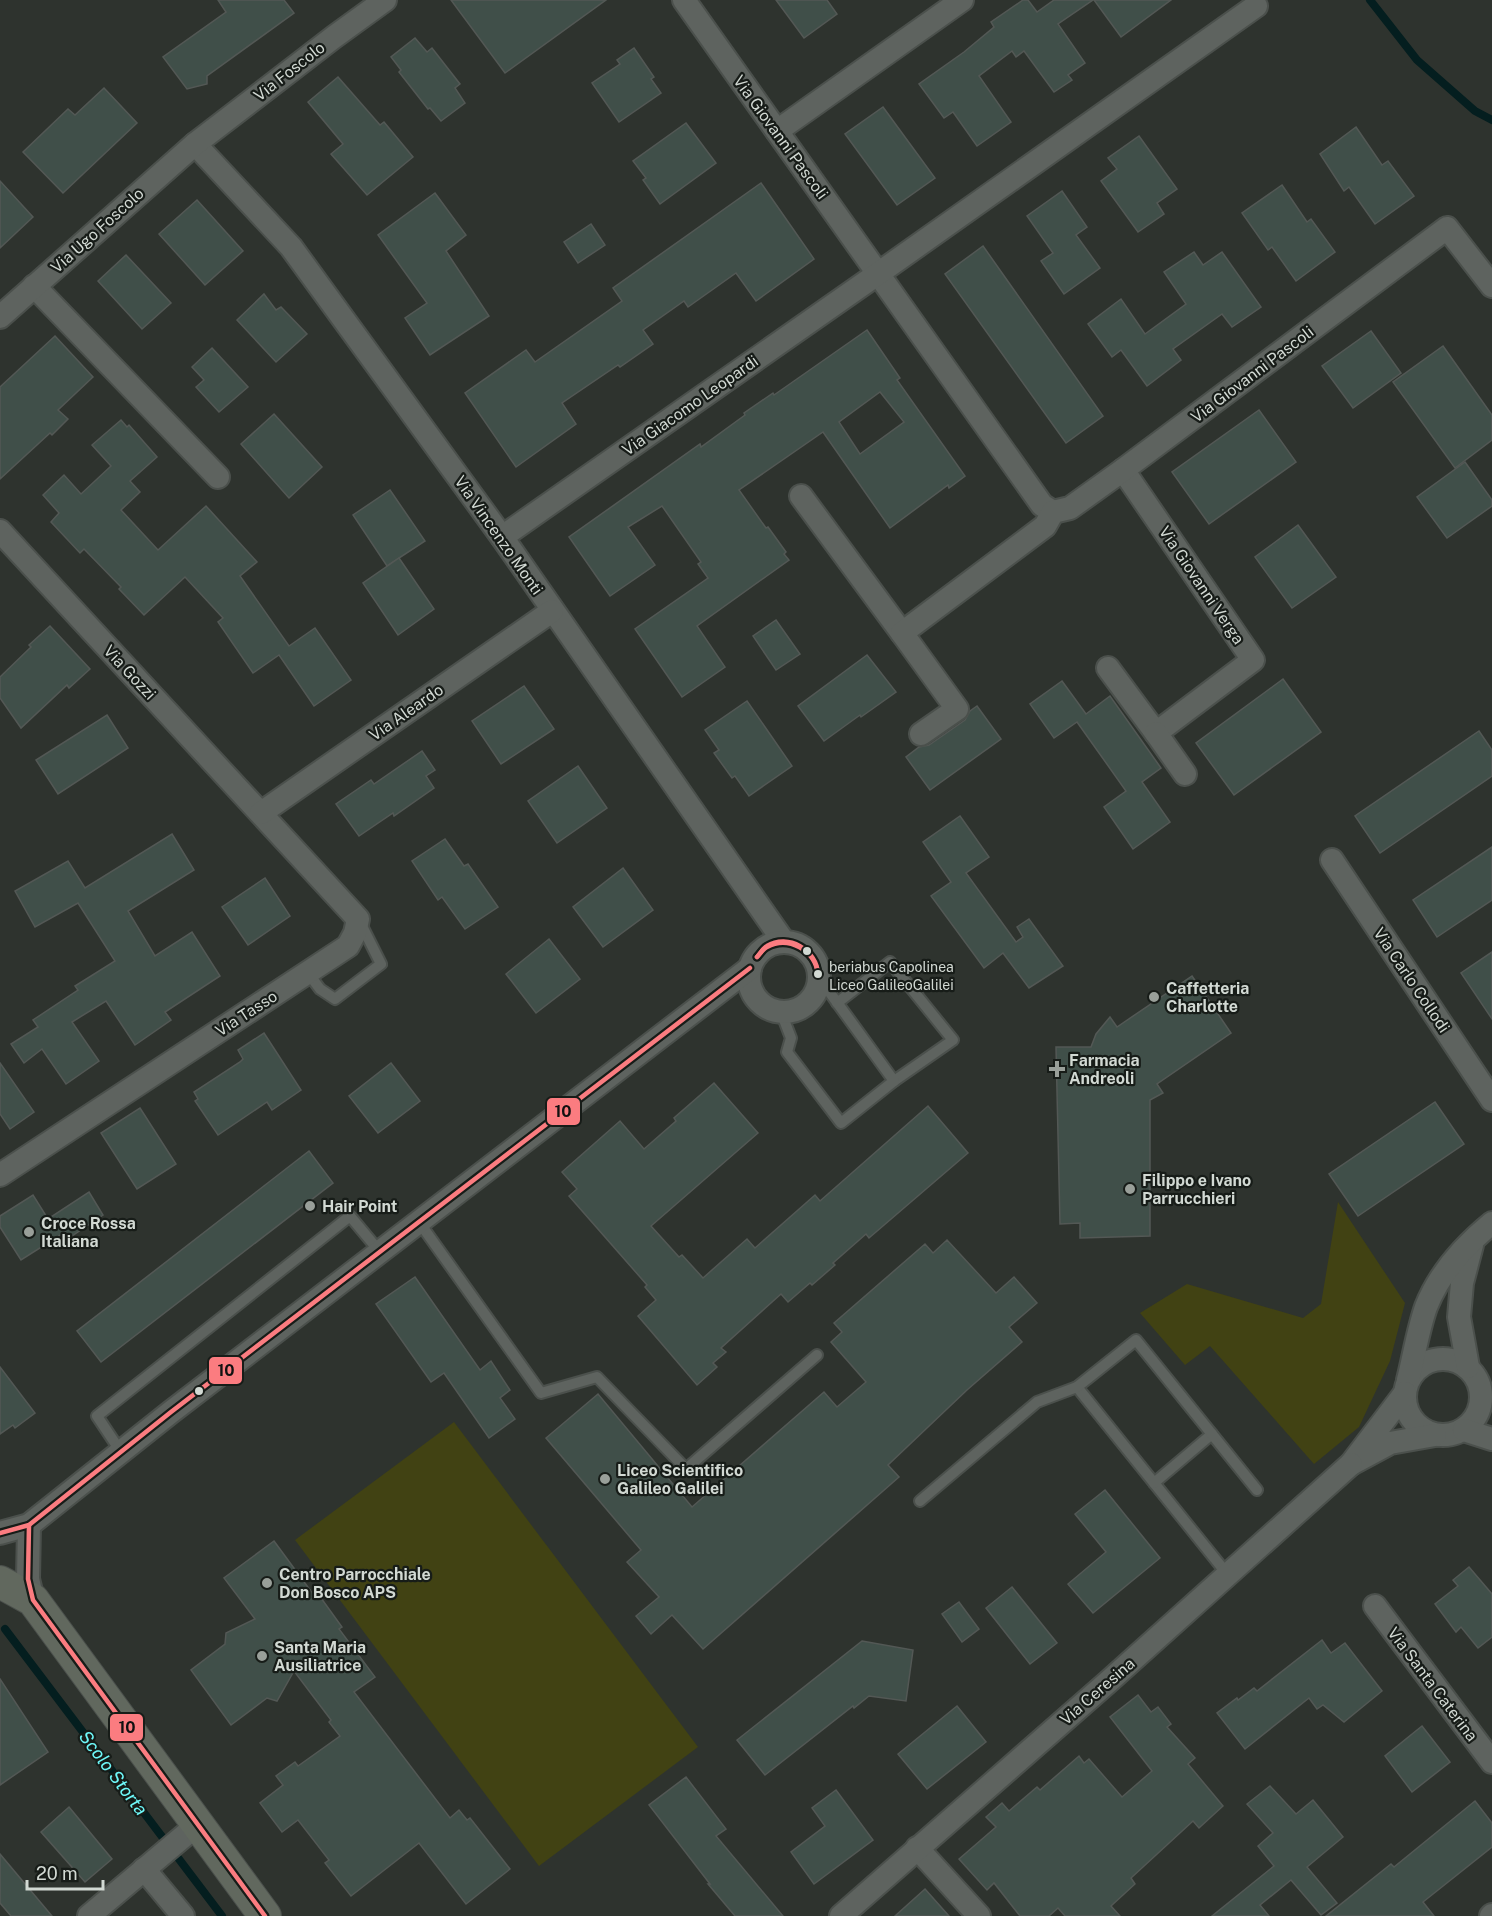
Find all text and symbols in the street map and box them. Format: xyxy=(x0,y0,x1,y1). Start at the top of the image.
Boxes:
street label: Via Foscolo xyxy=(250,38,329,105)
street label: Via Giovanni Pascoli xyxy=(729,72,832,203)
street label: Via Ugo Foscolo xyxy=(47,184,148,277)
street label: Via Giovanni Pascoli xyxy=(1187,322,1317,427)
street label: Via Giacomo Leopardi xyxy=(619,351,762,459)
street label: Via Vincenzo Monti xyxy=(450,472,547,598)
street label: Via Giovanni Verga xyxy=(1155,523,1248,648)
street label: Via Gozzi xyxy=(100,641,160,704)
street label: Via Aleardo xyxy=(366,680,447,745)
street label: Via Carlo Collodi xyxy=(1369,924,1454,1036)
unlabelled marker xyxy=(801,945,813,957)
place label: beriabus Capolinea Liceo GalileoGalilei xyxy=(829,959,954,993)
marker: beriabus Capolinea Liceo GalileoGalilei xyxy=(812,968,824,980)
place label: Caffetteria Charlotte xyxy=(1166,979,1249,1016)
street label: Via Tasso xyxy=(212,986,281,1040)
marker: Caffetteria Charlotte xyxy=(1147,990,1161,1004)
place label: Farmacia Andreoli xyxy=(1069,1051,1140,1088)
marker: Farmacia Andreoli xyxy=(1050,1062,1064,1076)
line badge: 10 xyxy=(546,1097,581,1126)
text: 10 xyxy=(554,1102,572,1121)
place label: Filippo e Ivano Parrucchieri xyxy=(1142,1171,1251,1208)
marker: Filippo e Ivano Parrucchieri xyxy=(1123,1182,1137,1196)
place label: Hair Point xyxy=(322,1197,398,1216)
marker: Hair Point xyxy=(303,1199,317,1213)
place label: Croce Rossa Italiana xyxy=(41,1214,136,1251)
marker: Croce Rossa Italiana xyxy=(22,1225,36,1239)
line badge: 10 xyxy=(208,1356,243,1385)
text: 10 xyxy=(217,1361,235,1380)
unlabelled marker xyxy=(193,1385,205,1397)
place label: Liceo Scientifico Galileo Galilei xyxy=(617,1461,743,1498)
marker: Liceo Scientifico Galileo Galilei xyxy=(598,1472,612,1486)
place label: Centro Parrocchiale Don Bosco APS xyxy=(279,1565,431,1602)
marker: Centro Parrocchiale Don Bosco APS xyxy=(260,1576,274,1590)
street label: Via Santa Caterina xyxy=(1384,1624,1482,1745)
place label: Santa Maria Ausiliatrice xyxy=(274,1638,366,1675)
marker: Santa Maria Ausiliatrice xyxy=(255,1649,269,1663)
street label: Via Ceresina xyxy=(1056,1654,1139,1729)
line badge: 10 xyxy=(109,1713,144,1742)
text: 10 xyxy=(118,1718,136,1737)
water label: Scolo Storta xyxy=(75,1726,152,1819)
scale bar xyxy=(27,1853,104,1891)
text: 20 m xyxy=(36,1863,78,1884)

